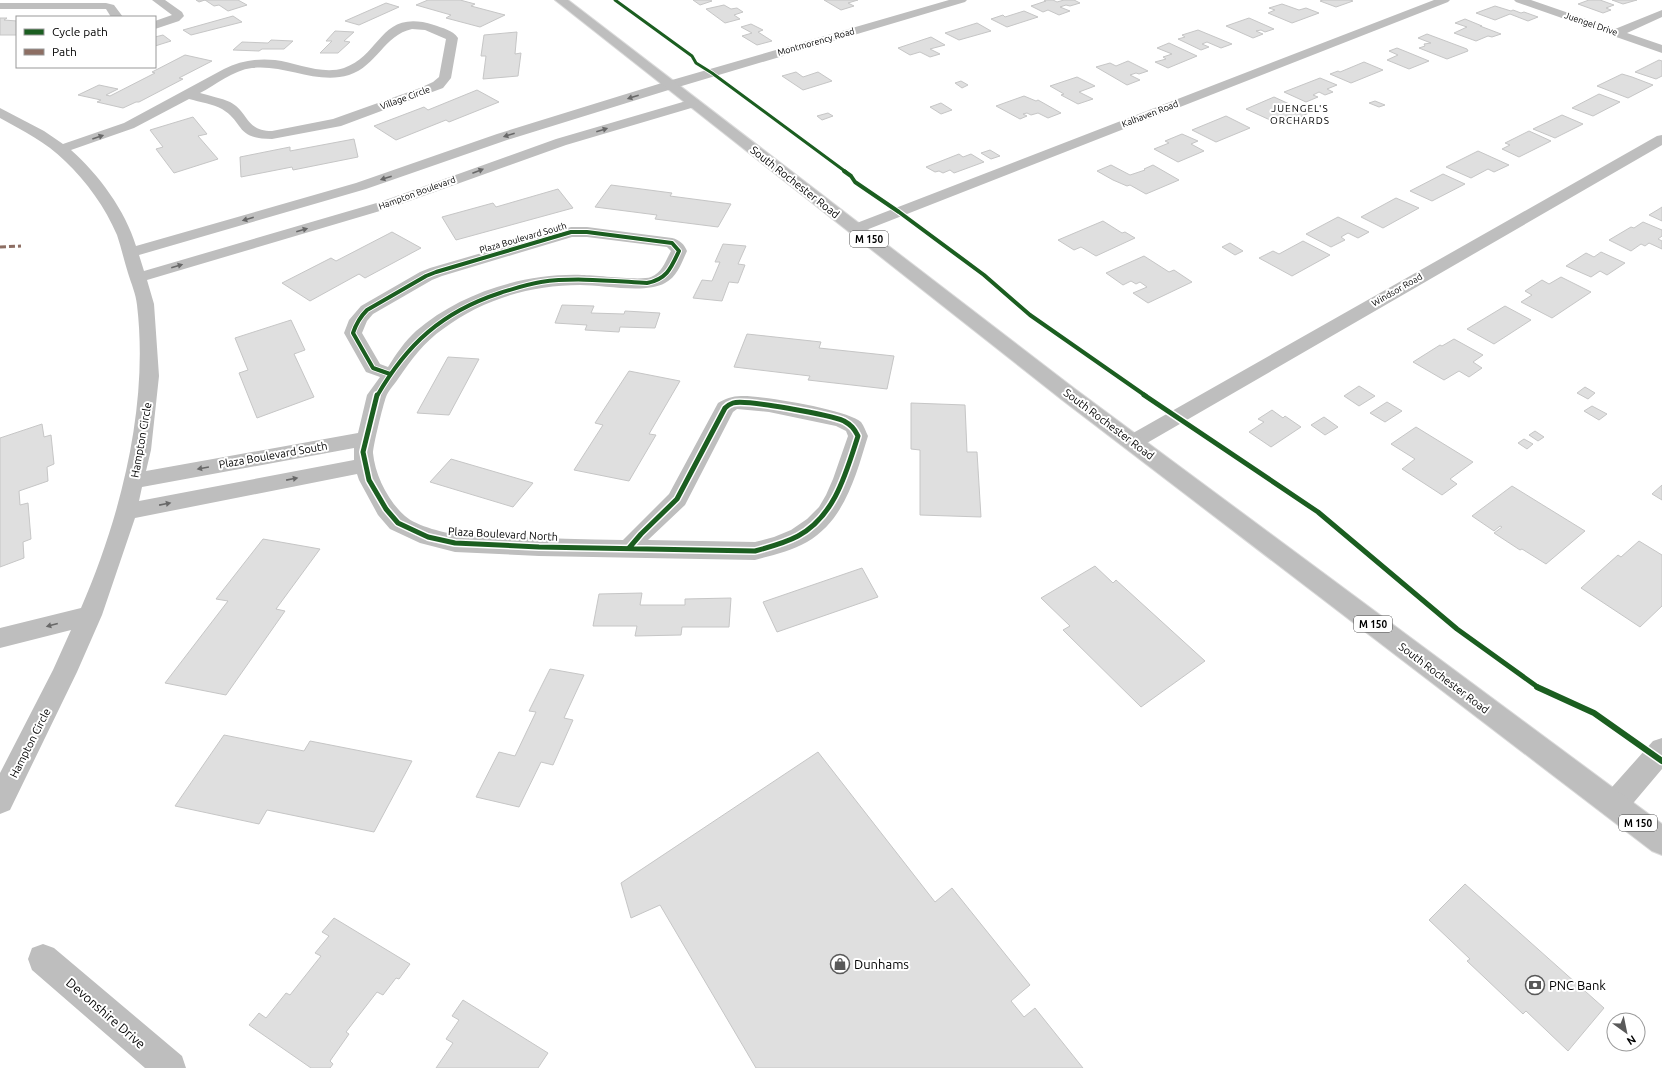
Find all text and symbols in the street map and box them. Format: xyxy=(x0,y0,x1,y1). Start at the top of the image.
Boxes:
street label: Juengel Drive xyxy=(1563,10,1619,38)
legend xyxy=(16,16,156,68)
text: Cycle path xyxy=(52,25,108,38)
street label: Montmorency Road xyxy=(776,26,856,58)
text: Path xyxy=(52,45,77,58)
street label: Village Circle xyxy=(379,84,431,112)
one-way arrow xyxy=(627,94,639,100)
street label: Kalhaven Road xyxy=(1120,99,1180,129)
district label: JUENGEL'S ORCHARDS xyxy=(1270,103,1330,126)
one-way arrow xyxy=(596,127,608,133)
one-way arrow xyxy=(502,132,514,138)
one-way arrow xyxy=(92,133,104,139)
street label: South Rochester Road xyxy=(748,144,842,220)
one-way arrow xyxy=(473,168,485,174)
street label: Hampton Boulevard xyxy=(377,174,457,212)
one-way arrow xyxy=(380,175,392,181)
one-way arrow xyxy=(242,216,254,222)
street label: Plaza Boulevard South xyxy=(478,221,568,255)
one-way arrow xyxy=(296,227,308,233)
road number: M 150 xyxy=(850,231,888,247)
one-way arrow xyxy=(171,263,184,269)
street label: Windsor Road xyxy=(1370,272,1424,308)
street label: South Rochester Road xyxy=(1062,386,1156,462)
street label: Hampton Circle xyxy=(128,401,154,479)
street label: Plaza Boulevard South xyxy=(218,440,328,470)
one-way arrow xyxy=(197,465,209,471)
one-way arrow xyxy=(286,476,298,482)
one-way arrow xyxy=(159,500,171,506)
street label: Plaza Boulevard North xyxy=(448,525,558,543)
road number: M 150 xyxy=(1354,616,1392,632)
one-way arrow xyxy=(46,622,58,628)
street label: South Rochester Road xyxy=(1397,640,1491,716)
street label: Hampton Circle xyxy=(7,706,53,780)
road number: M 150 xyxy=(1619,815,1657,831)
shop icon: Dunhams xyxy=(829,953,851,975)
place label: Dunhams xyxy=(854,957,909,971)
bank icon: PNC Bank xyxy=(1524,974,1546,996)
street label: Devonshire Drive xyxy=(64,975,148,1051)
place label: PNC Bank xyxy=(1549,978,1606,992)
north arrow xyxy=(1606,1012,1646,1052)
text: N xyxy=(1625,1033,1638,1048)

